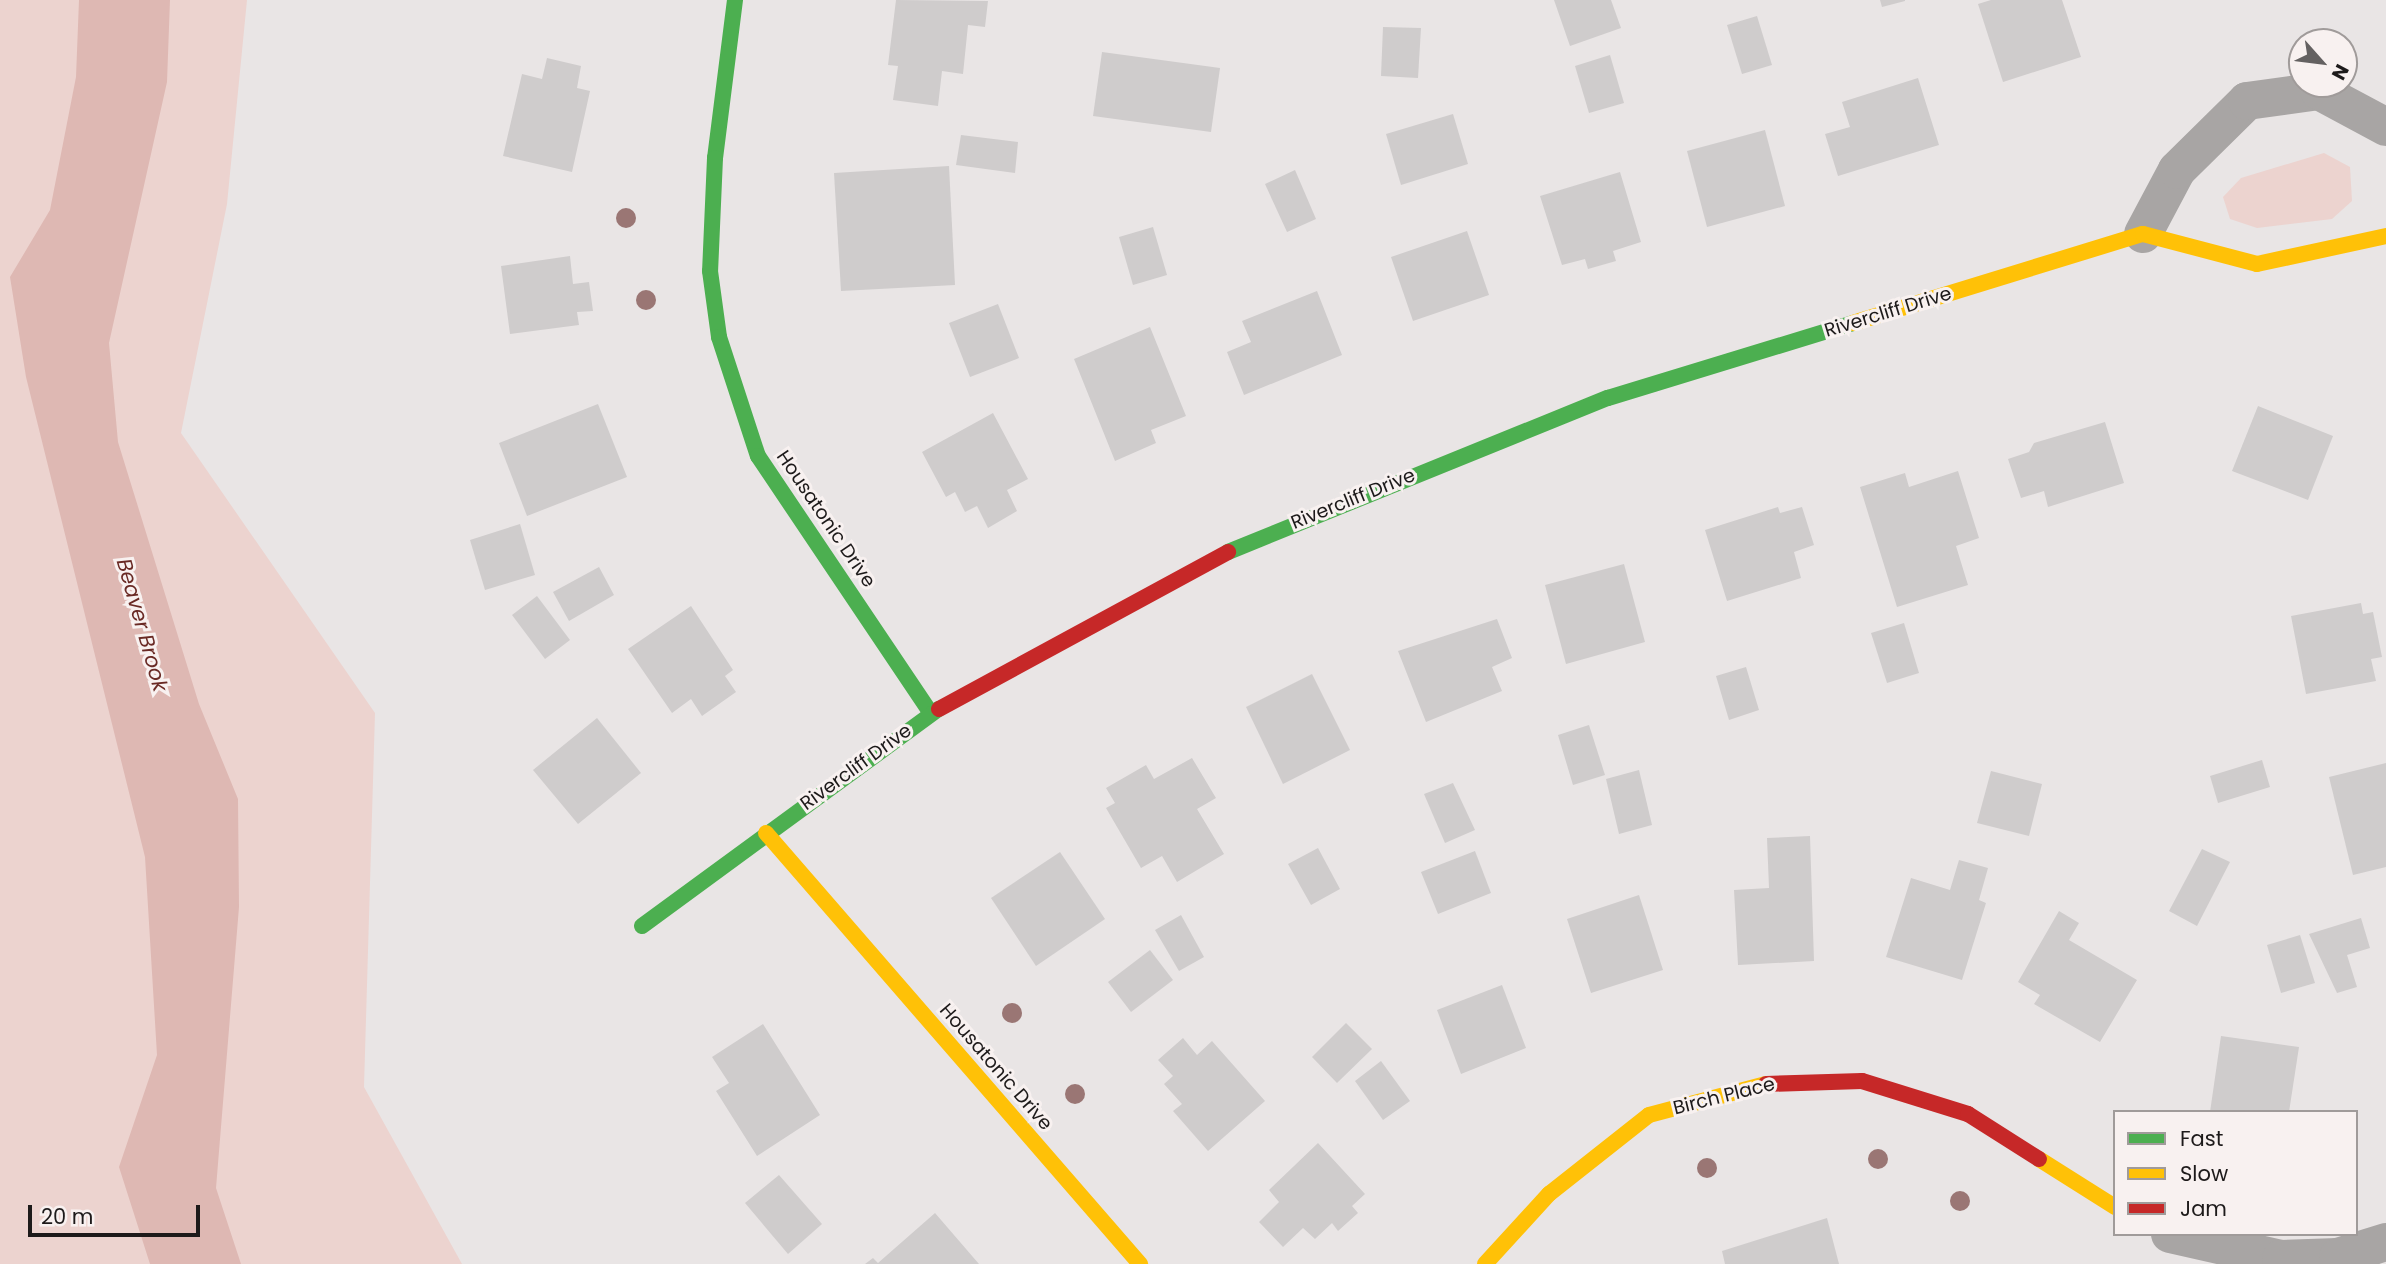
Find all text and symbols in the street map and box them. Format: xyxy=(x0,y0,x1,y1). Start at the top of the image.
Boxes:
north arrow xyxy=(2288,28,2358,98)
text: N xyxy=(2325,59,2355,85)
street label: Rivercliff Drive xyxy=(1822,282,1954,342)
street label: Housatonic Drive xyxy=(772,446,880,592)
street label: Rivercliff Drive xyxy=(1288,464,1418,534)
water label: Beaver Brook xyxy=(111,555,173,695)
street label: Rivercliff Drive xyxy=(796,719,916,815)
street label: Housatonic Drive xyxy=(935,999,1057,1135)
street label: Birch Place xyxy=(1671,1072,1777,1120)
legend xyxy=(2113,1110,2358,1236)
text: Fast xyxy=(2180,1124,2223,1153)
text: Slow xyxy=(2180,1159,2228,1188)
scale bar xyxy=(32,1190,203,1234)
text: Jam xyxy=(2180,1194,2227,1223)
text: 20 m xyxy=(41,1202,94,1231)

